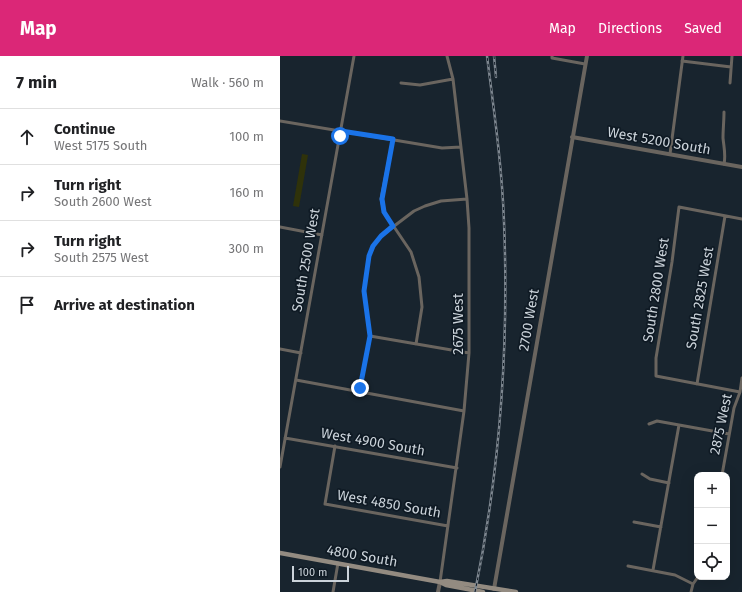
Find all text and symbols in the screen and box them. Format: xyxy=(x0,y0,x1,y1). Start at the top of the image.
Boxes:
text: Map xyxy=(20,17,57,40)
text: Map xyxy=(549,20,576,37)
text: Directions xyxy=(598,20,662,37)
text: Saved xyxy=(684,20,722,37)
text: 7 min xyxy=(16,72,57,93)
text: Walk · 560 m xyxy=(191,75,264,90)
text: Continue xyxy=(54,120,115,138)
street label: West 5200 South xyxy=(606,124,712,158)
icon: ahead xyxy=(16,126,38,148)
route start xyxy=(331,127,349,145)
text: 100 m xyxy=(229,129,264,144)
text: West 5175 South xyxy=(54,138,147,153)
text: Turn right xyxy=(54,176,121,194)
icon: right xyxy=(16,182,38,204)
text: 160 m xyxy=(230,185,264,200)
text: South 2600 West xyxy=(54,194,152,209)
street label: South 2500 West xyxy=(289,206,324,313)
text: Turn right xyxy=(54,232,121,250)
street label: South 2800 West xyxy=(639,236,673,343)
icon: right xyxy=(16,238,38,260)
text: 300 m xyxy=(228,241,264,256)
street label: South 2825 West xyxy=(683,245,718,351)
text: South 2575 West xyxy=(54,250,149,265)
street label: 2700 West xyxy=(515,287,543,352)
street label: 2675 West xyxy=(450,292,467,355)
icon: arrive xyxy=(16,294,38,316)
text: Arrive at destination xyxy=(54,296,195,314)
route end xyxy=(351,379,369,397)
street label: 2875 West xyxy=(706,391,736,456)
street label: West 4900 South xyxy=(320,424,426,460)
map controls xyxy=(694,472,730,580)
button: + xyxy=(694,472,730,508)
street label: West 4850 South xyxy=(336,486,442,522)
button: − xyxy=(694,508,730,544)
street label: 4800 South xyxy=(325,541,399,571)
button: locate xyxy=(694,544,730,580)
scale bar xyxy=(292,564,349,583)
text: 100 m xyxy=(298,566,327,579)

